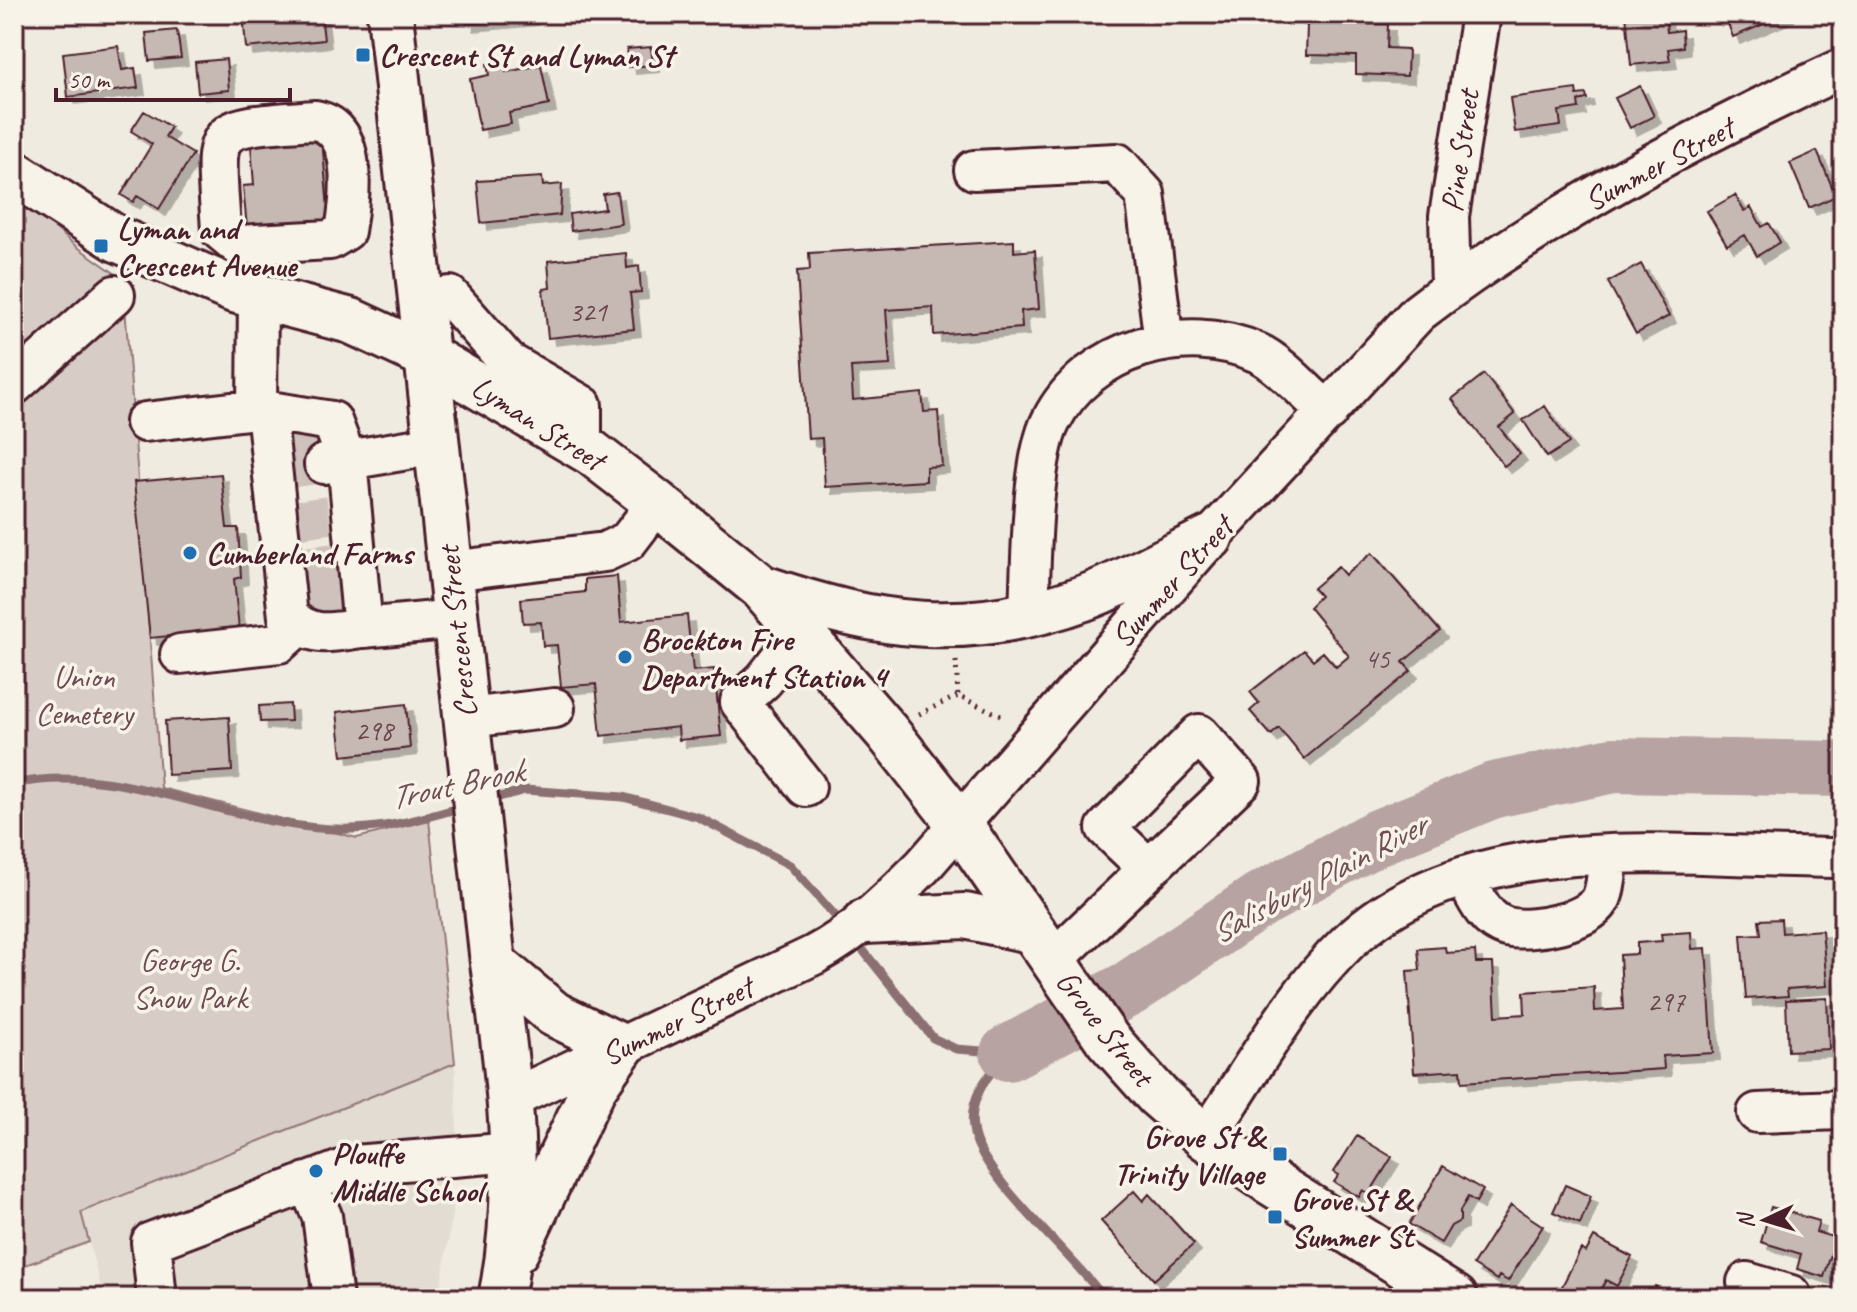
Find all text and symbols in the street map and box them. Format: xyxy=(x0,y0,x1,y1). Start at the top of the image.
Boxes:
place label: Crescent St and Lyman St xyxy=(379,35,678,76)
marker: Crescent St and Lyman St xyxy=(354,46,372,64)
scale bar xyxy=(56,52,290,102)
text: 50 m xyxy=(68,65,111,95)
street label: Pine Street xyxy=(1431,84,1489,215)
street label: Summer Street xyxy=(1577,105,1745,221)
place label: Lyman and Crescent Avenue xyxy=(117,208,298,286)
marker: Lyman and Crescent Avenue xyxy=(92,237,110,255)
house number: 321 xyxy=(569,294,608,329)
street label: Lyman Street xyxy=(464,366,616,482)
street label: Summer Street xyxy=(1102,504,1245,657)
place label: Cumberland Farms xyxy=(206,533,415,574)
street label: Crescent Street xyxy=(427,541,486,720)
marker: Cumberland Farms xyxy=(181,544,199,562)
place label: Brockton Fire Department Station 4 xyxy=(641,619,890,697)
house number: 45 xyxy=(1364,641,1391,676)
marker: Brockton Fire Department Station 4 xyxy=(616,648,634,666)
park label: Union Cemetery xyxy=(35,656,136,734)
house number: 298 xyxy=(355,713,395,748)
water label: Trout Brook xyxy=(385,748,532,819)
water label: Salisbury Plain River xyxy=(1203,800,1438,953)
park label: George G. Snow Park xyxy=(133,940,249,1018)
street label: Grove Street xyxy=(1047,962,1165,1097)
street label: Summer Street xyxy=(594,965,763,1075)
house number: 297 xyxy=(1647,984,1686,1019)
place label: Grove St & Trinity Village xyxy=(1114,1116,1268,1194)
place label: Plouffe Middle School xyxy=(332,1133,489,1211)
marker: Grove St & Trinity Village xyxy=(1271,1145,1289,1163)
marker: Plouffe Middle School xyxy=(307,1162,325,1180)
place label: Grove St & Summer St xyxy=(1291,1179,1416,1257)
north arrow xyxy=(1725,1180,1805,1260)
marker: Grove St & Summer St xyxy=(1266,1208,1284,1226)
text: N xyxy=(1731,1210,1760,1229)

